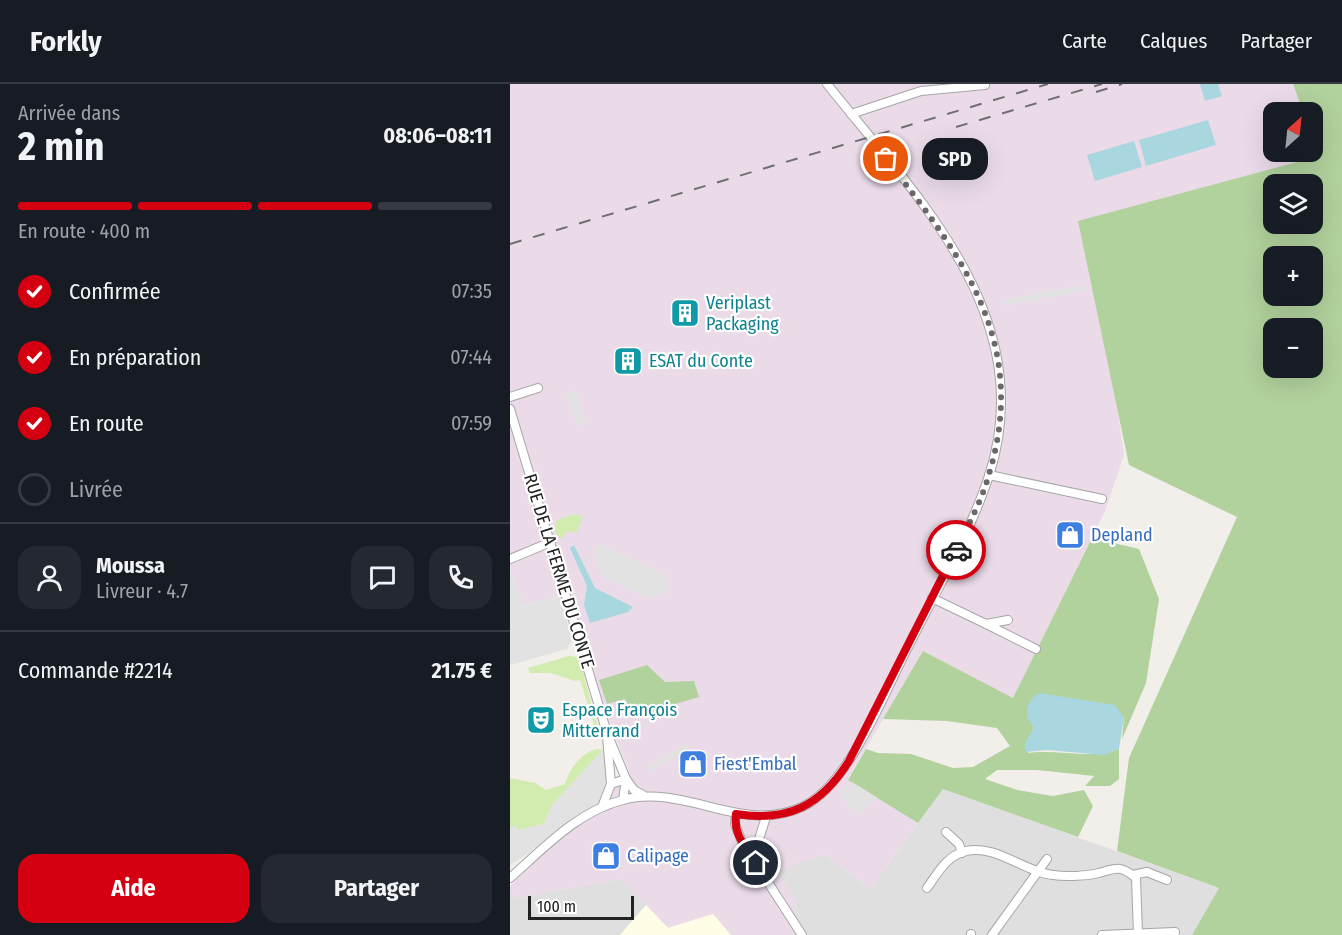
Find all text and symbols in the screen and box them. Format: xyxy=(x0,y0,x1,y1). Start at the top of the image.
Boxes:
text: Forkly xyxy=(30,25,102,58)
text: Carte xyxy=(1062,28,1107,54)
text: Calques xyxy=(1140,28,1207,54)
text: Partager xyxy=(1240,28,1312,54)
text: Arrivée dans xyxy=(18,101,120,125)
north arrow xyxy=(1263,102,1323,162)
map controls xyxy=(1263,102,1323,378)
text: 08:06–08:11 xyxy=(383,122,492,149)
text: 2 min xyxy=(18,124,104,170)
pin xyxy=(860,133,911,184)
callout: SPD xyxy=(922,138,988,180)
icon: bag xyxy=(869,142,902,175)
text: SPD xyxy=(938,147,972,171)
button: layers xyxy=(1263,174,1323,234)
text: En route · 400 m xyxy=(18,219,150,243)
button: + xyxy=(1263,246,1323,306)
icon: check xyxy=(18,275,51,308)
text: Confirmée xyxy=(69,278,161,305)
text: 07:35 xyxy=(451,279,492,303)
place label: Veriplast Packaging xyxy=(706,292,779,335)
building icon: Veriplast Packaging xyxy=(669,297,701,329)
button: − xyxy=(1263,318,1323,378)
icon: check xyxy=(18,341,51,374)
text: En préparation xyxy=(69,344,201,371)
text: 07:44 xyxy=(450,345,492,369)
building icon: ESAT du Conte xyxy=(612,345,644,377)
place label: ESAT du Conte xyxy=(649,350,753,372)
icon: check xyxy=(18,407,51,440)
text: En route xyxy=(69,410,144,437)
text: 07:59 xyxy=(451,411,492,435)
street label: RUE DE LA FERME DU CONTE xyxy=(519,471,599,671)
text: Livrée xyxy=(69,476,123,503)
shop icon: Depland xyxy=(1054,519,1086,551)
courier xyxy=(926,520,986,580)
place label: Depland xyxy=(1091,524,1153,546)
icon: car xyxy=(940,534,973,567)
button: person xyxy=(18,546,81,609)
button: chat xyxy=(351,546,414,609)
button: phone xyxy=(429,546,492,609)
text: Moussa xyxy=(96,552,165,579)
text: Livreur · 4.7 xyxy=(96,579,188,603)
text: Commande #2214 xyxy=(18,657,173,684)
text: 21.75 € xyxy=(432,657,492,684)
place label: Espace François Mitterrand xyxy=(562,699,677,742)
theatre icon: Espace François Mitterrand xyxy=(525,704,557,736)
shop icon: Fiest'Embal xyxy=(677,748,709,780)
place label: Fiest'Embal xyxy=(714,753,797,775)
pin xyxy=(730,837,781,888)
shop icon: Calipage xyxy=(590,840,622,872)
place label: Calipage xyxy=(627,845,689,867)
icon: home xyxy=(739,846,772,879)
button: Aide xyxy=(18,854,249,923)
button: Partager xyxy=(261,854,492,923)
scale bar xyxy=(528,893,634,920)
text: 100 m xyxy=(537,897,576,916)

